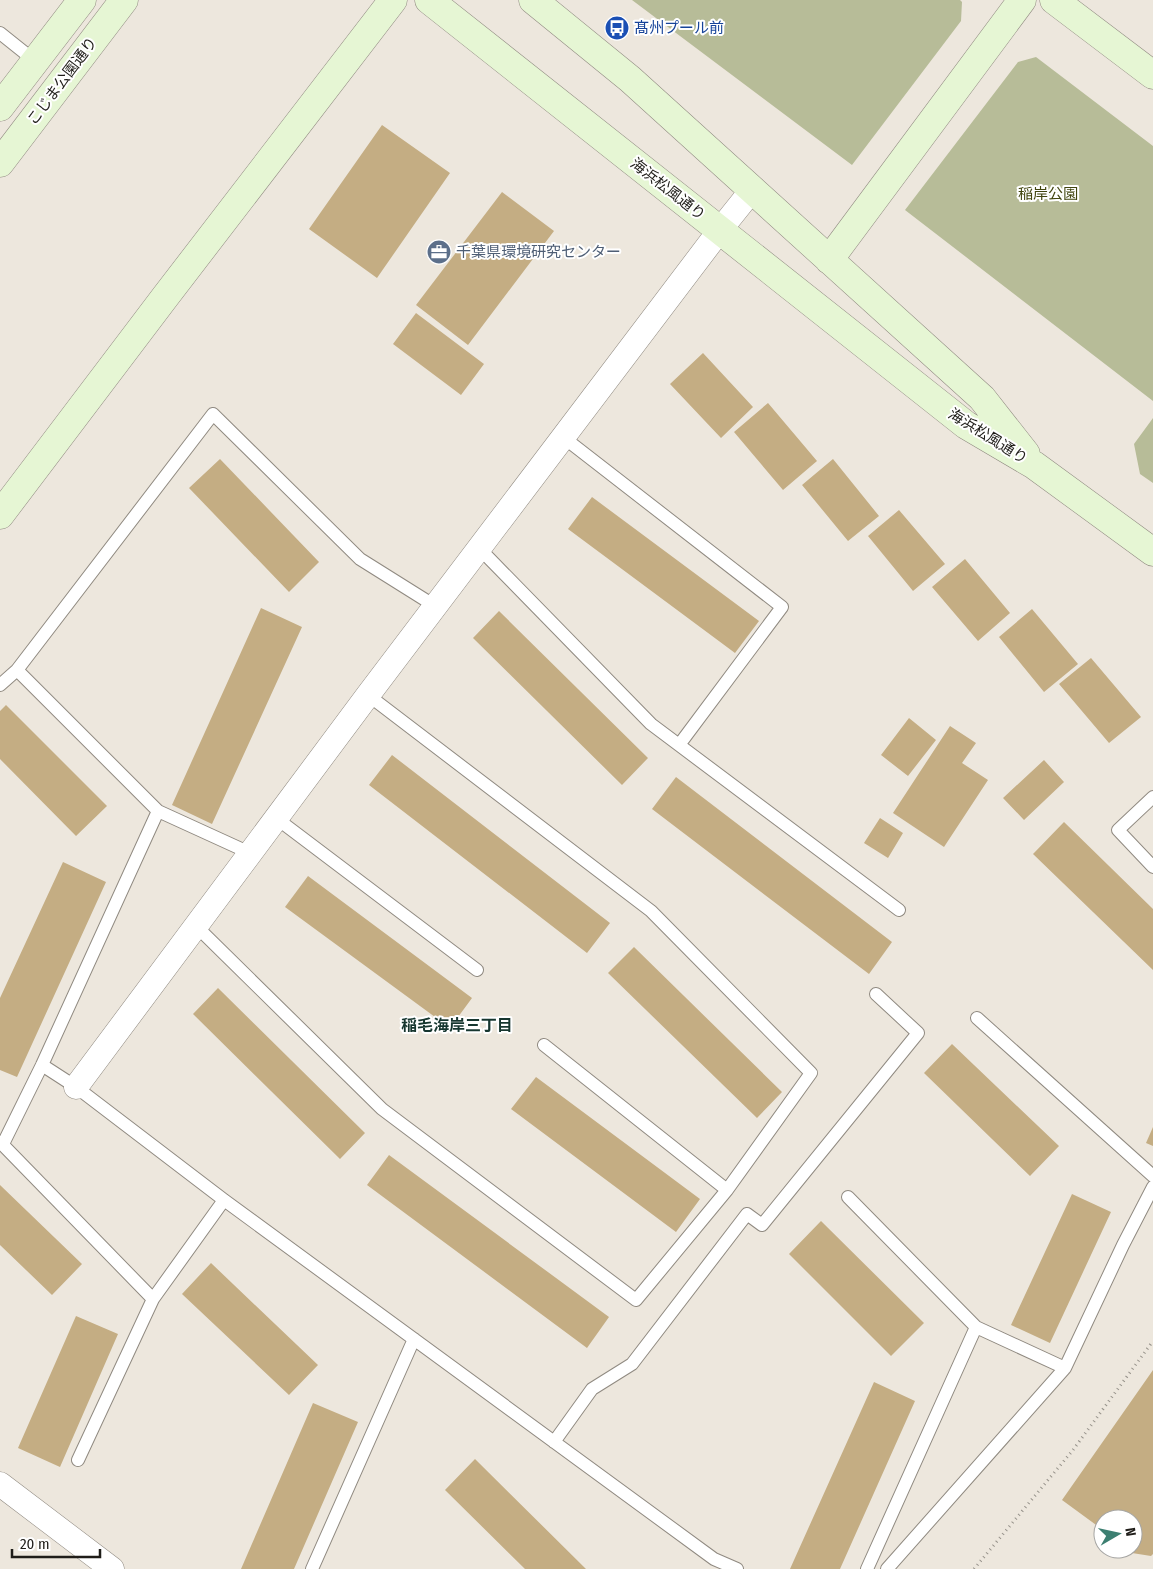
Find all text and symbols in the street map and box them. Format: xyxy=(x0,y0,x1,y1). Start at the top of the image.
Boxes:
bus stop icon: 髙州プール前 xyxy=(604,15,630,41)
place label: 髙州プール前 xyxy=(634,19,724,37)
street label: こじま公園通り xyxy=(23,34,101,128)
street label: 海浜松風通り xyxy=(627,154,709,224)
park label: 稲岸公園 xyxy=(1018,185,1078,203)
office icon: 千葉県環境研究センター xyxy=(426,239,452,265)
place label: 千葉県環境研究センター xyxy=(456,243,621,261)
street label: 海浜松風通り xyxy=(945,405,1031,467)
district label: 稲毛海岸三丁目 xyxy=(401,1016,513,1035)
north arrow xyxy=(1093,1509,1143,1559)
scale bar xyxy=(12,1526,100,1558)
text: N xyxy=(1121,1527,1139,1538)
text: 20 m xyxy=(20,1535,50,1553)

